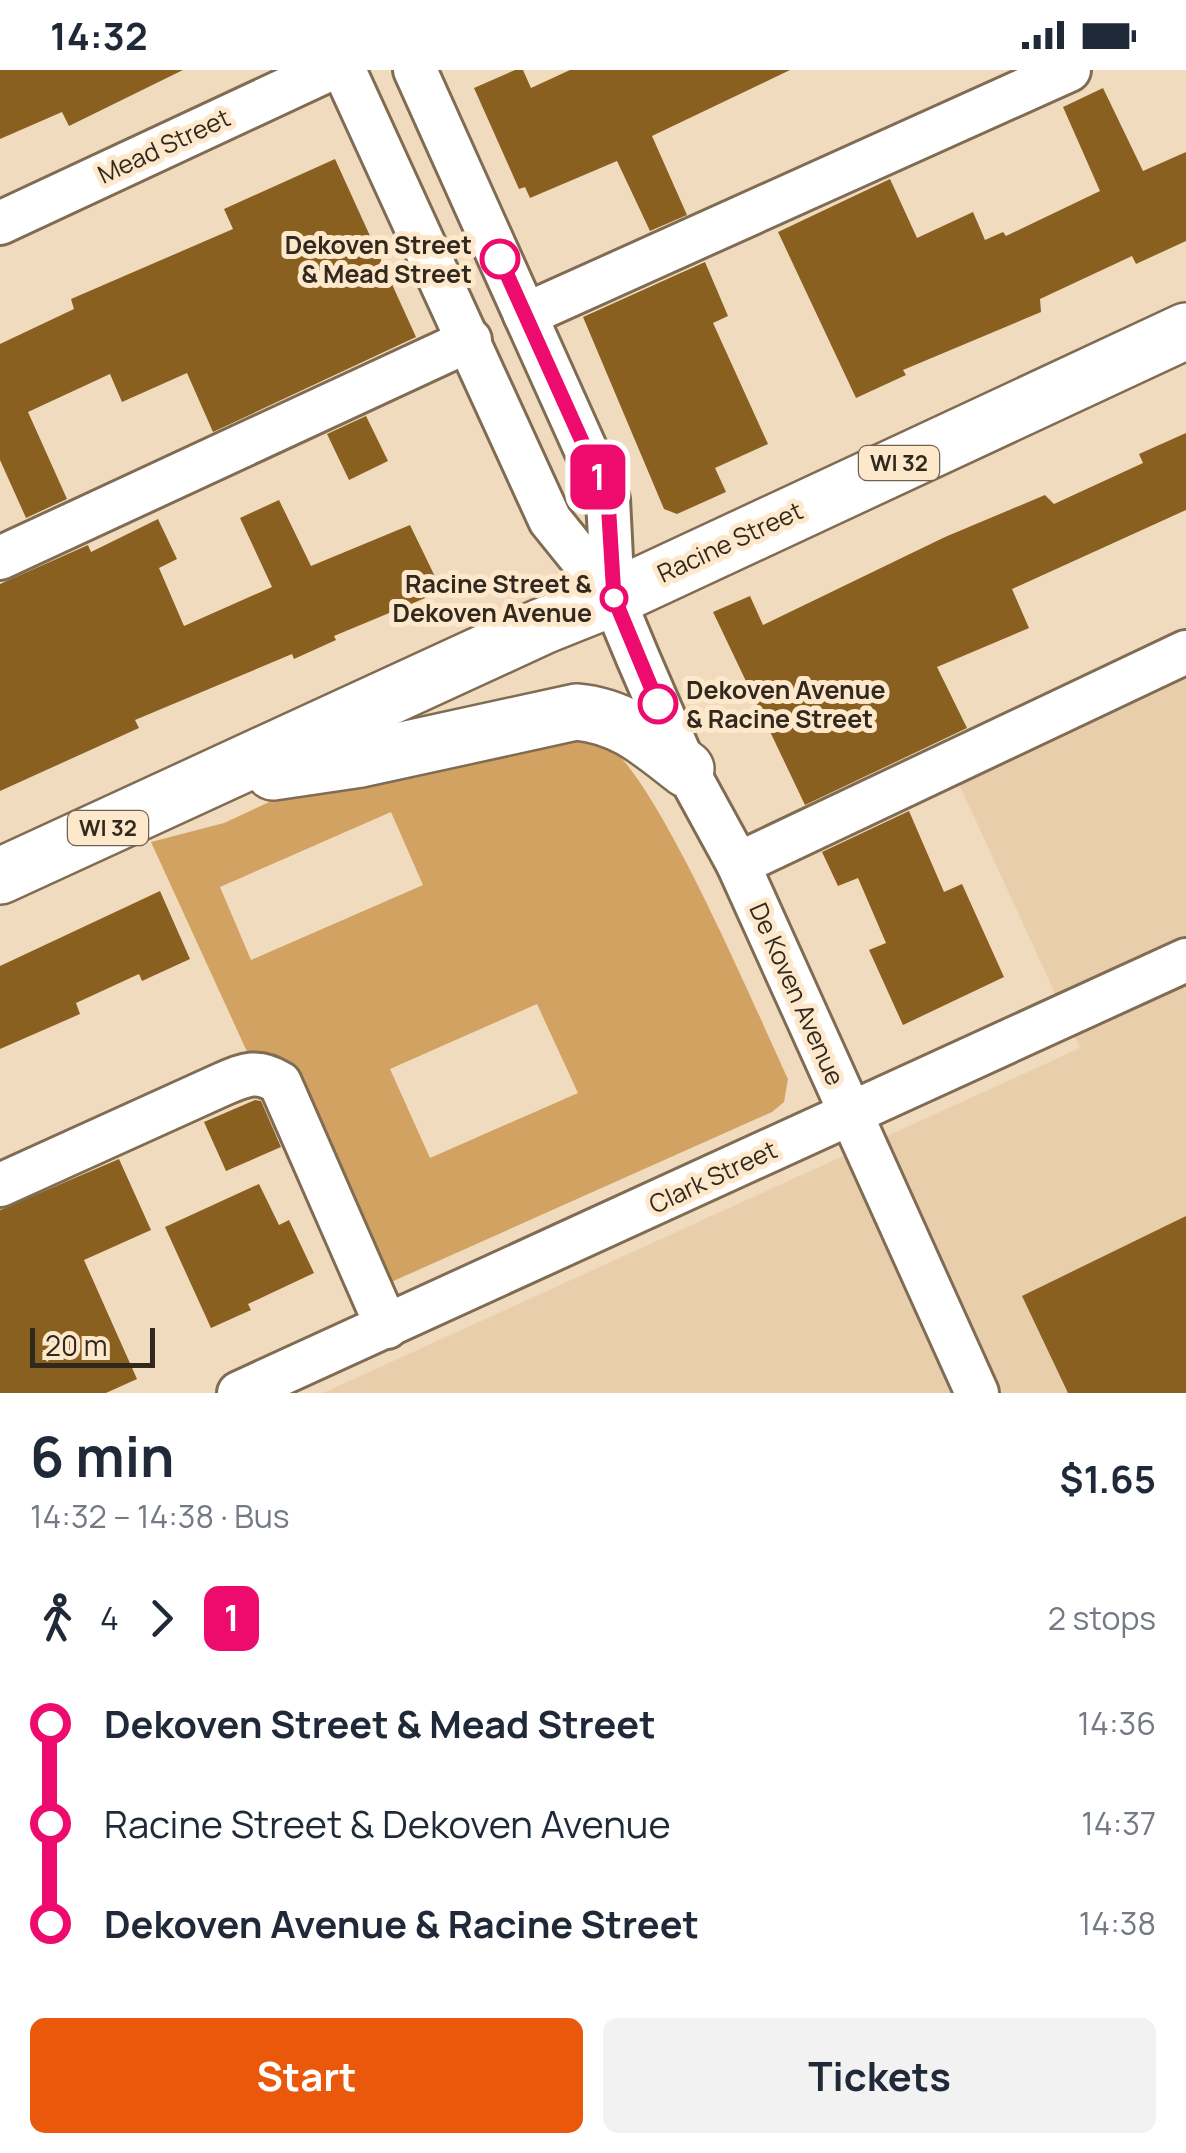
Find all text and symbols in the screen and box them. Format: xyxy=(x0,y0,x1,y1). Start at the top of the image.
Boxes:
text: 14:32 xyxy=(50,9,148,61)
street label: Mead Street xyxy=(92,100,236,192)
place label: Dekoven Street & Mead Street xyxy=(285,227,472,291)
marker: Dekoven Street & Mead Street xyxy=(481,240,519,278)
line badge: 1 xyxy=(566,444,630,510)
road number: WI 32 xyxy=(859,446,939,480)
text: 1 xyxy=(590,453,606,501)
street label: Racine Street xyxy=(651,493,808,591)
place label: Racine Street & Dekoven Avenue xyxy=(393,566,592,630)
marker: Racine Street & Dekoven Avenue xyxy=(601,585,627,611)
place label: Dekoven Avenue & Racine Street xyxy=(686,672,885,736)
marker: Dekoven Avenue & Racine Street xyxy=(639,685,677,723)
road number: WI 32 xyxy=(68,811,148,845)
street label: De Koven Avenue xyxy=(742,897,853,1091)
street label: Clark Street xyxy=(643,1132,782,1221)
scale bar xyxy=(30,1323,155,1368)
text: 20 m xyxy=(45,1326,107,1364)
text: 6 min xyxy=(30,1418,174,1494)
text: $1.65 xyxy=(1060,1452,1156,1504)
text: 14:32 – 14:38 · Bus xyxy=(30,1494,290,1538)
icon: walk xyxy=(30,1591,85,1646)
icon: forward xyxy=(134,1591,189,1646)
text: 1 xyxy=(224,1594,239,1642)
text: 4 xyxy=(100,1596,119,1640)
text: 2 stops xyxy=(1048,1596,1156,1640)
text: Dekoven Street & Mead Street xyxy=(104,1697,656,1749)
text: 14:36 xyxy=(1078,1701,1156,1745)
text: Racine Street & Dekoven Avenue xyxy=(104,1797,671,1849)
text: 14:37 xyxy=(1081,1801,1156,1845)
text: Dekoven Avenue & Racine Street xyxy=(104,1897,699,1949)
text: 14:38 xyxy=(1079,1901,1156,1945)
button: Start xyxy=(30,2018,583,2133)
button: Tickets xyxy=(603,2018,1156,2133)

